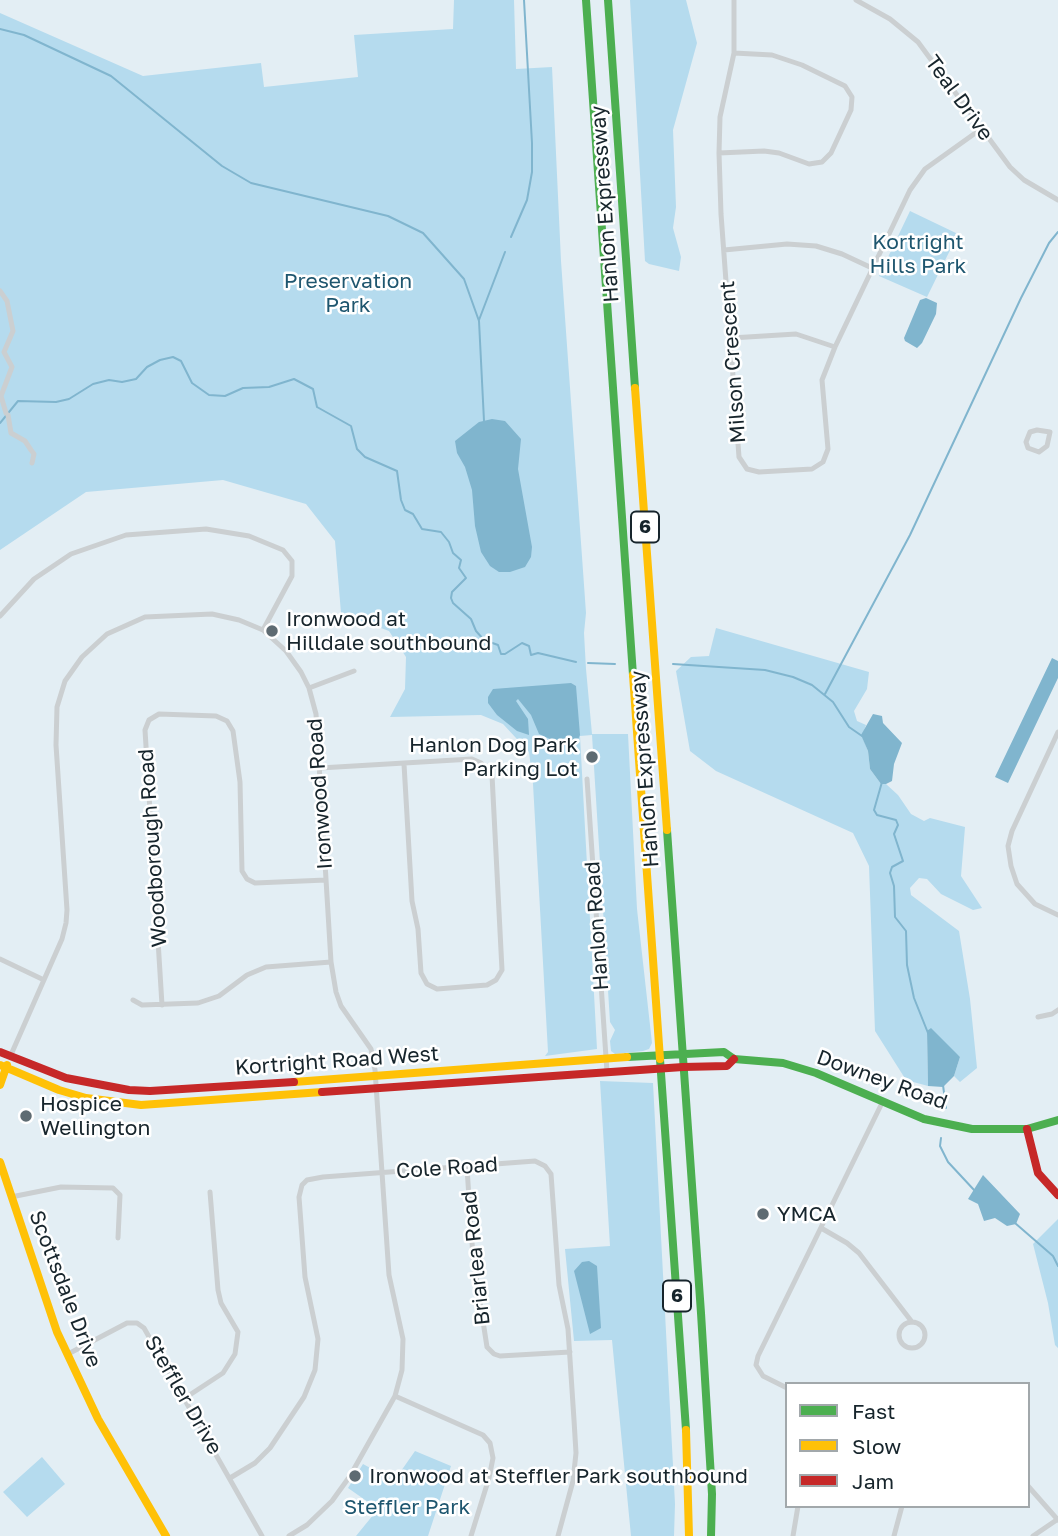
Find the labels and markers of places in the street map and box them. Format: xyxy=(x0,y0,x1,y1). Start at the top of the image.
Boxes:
place label: Ironwood at Hilldale southbound xyxy=(286,606,491,656)
marker: Ironwood at Hilldale southbound xyxy=(264,623,280,639)
place label: Hanlon Dog Park Parking Lot xyxy=(409,732,578,782)
marker: Hanlon Dog Park Parking Lot xyxy=(584,749,600,765)
place label: Hospice Wellington xyxy=(40,1091,150,1141)
marker: Hospice Wellington xyxy=(18,1108,34,1124)
place label: YMCA xyxy=(777,1201,836,1227)
marker: YMCA xyxy=(755,1206,771,1222)
place label: Ironwood at Steffler Park southbound xyxy=(369,1463,748,1489)
marker: Ironwood at Steffler Park southbound xyxy=(347,1468,363,1484)

